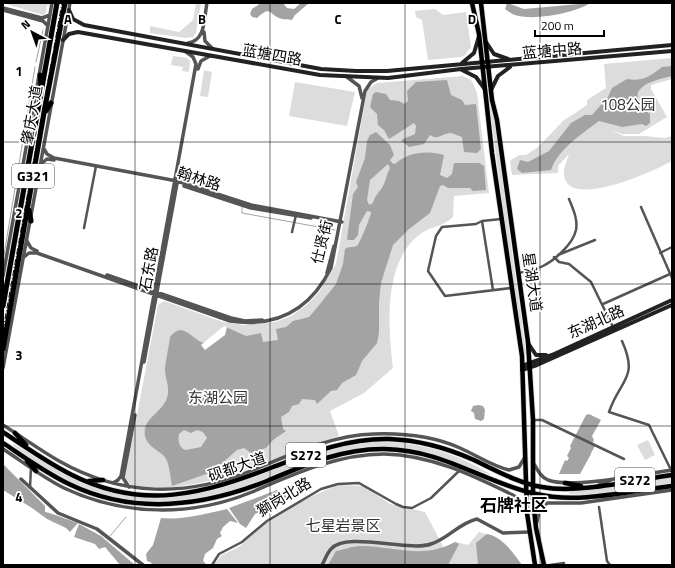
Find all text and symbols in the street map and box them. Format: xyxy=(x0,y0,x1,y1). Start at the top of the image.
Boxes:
text: A xyxy=(64,9,72,29)
text: B xyxy=(198,9,206,29)
text: C xyxy=(334,9,342,29)
text: D xyxy=(468,9,476,29)
north arrow xyxy=(12,12,52,52)
scale bar xyxy=(535,12,604,38)
text: N xyxy=(17,16,34,33)
text: 200 m xyxy=(541,16,574,35)
street label: 蓝塘中路 xyxy=(521,36,583,65)
street label: 蓝塘四路 xyxy=(241,38,304,71)
text: 1 xyxy=(15,61,23,81)
street label: 肇庆大道 xyxy=(15,83,48,146)
park label: 108公园 xyxy=(600,93,656,116)
street label: 翰林路 xyxy=(174,161,224,196)
road number: G321 xyxy=(12,164,54,188)
text: 2 xyxy=(15,203,23,223)
street label: 仕贤街 xyxy=(305,217,338,267)
street label: 石东路 xyxy=(133,245,164,293)
street label: 星湖大道 xyxy=(517,251,548,313)
street label: 东湖北路 xyxy=(564,299,628,344)
text: 3 xyxy=(15,345,23,365)
park label: 东湖公园 xyxy=(188,386,248,409)
road number: S272 xyxy=(286,443,326,467)
street label: 砚都大道 xyxy=(205,446,269,487)
road number: S272 xyxy=(615,468,655,492)
street label: 獅岗北路 xyxy=(252,471,315,522)
text: 4 xyxy=(15,487,23,507)
district label: 石牌社区 xyxy=(480,492,548,518)
park label: 七星岩景区 xyxy=(305,514,381,537)

